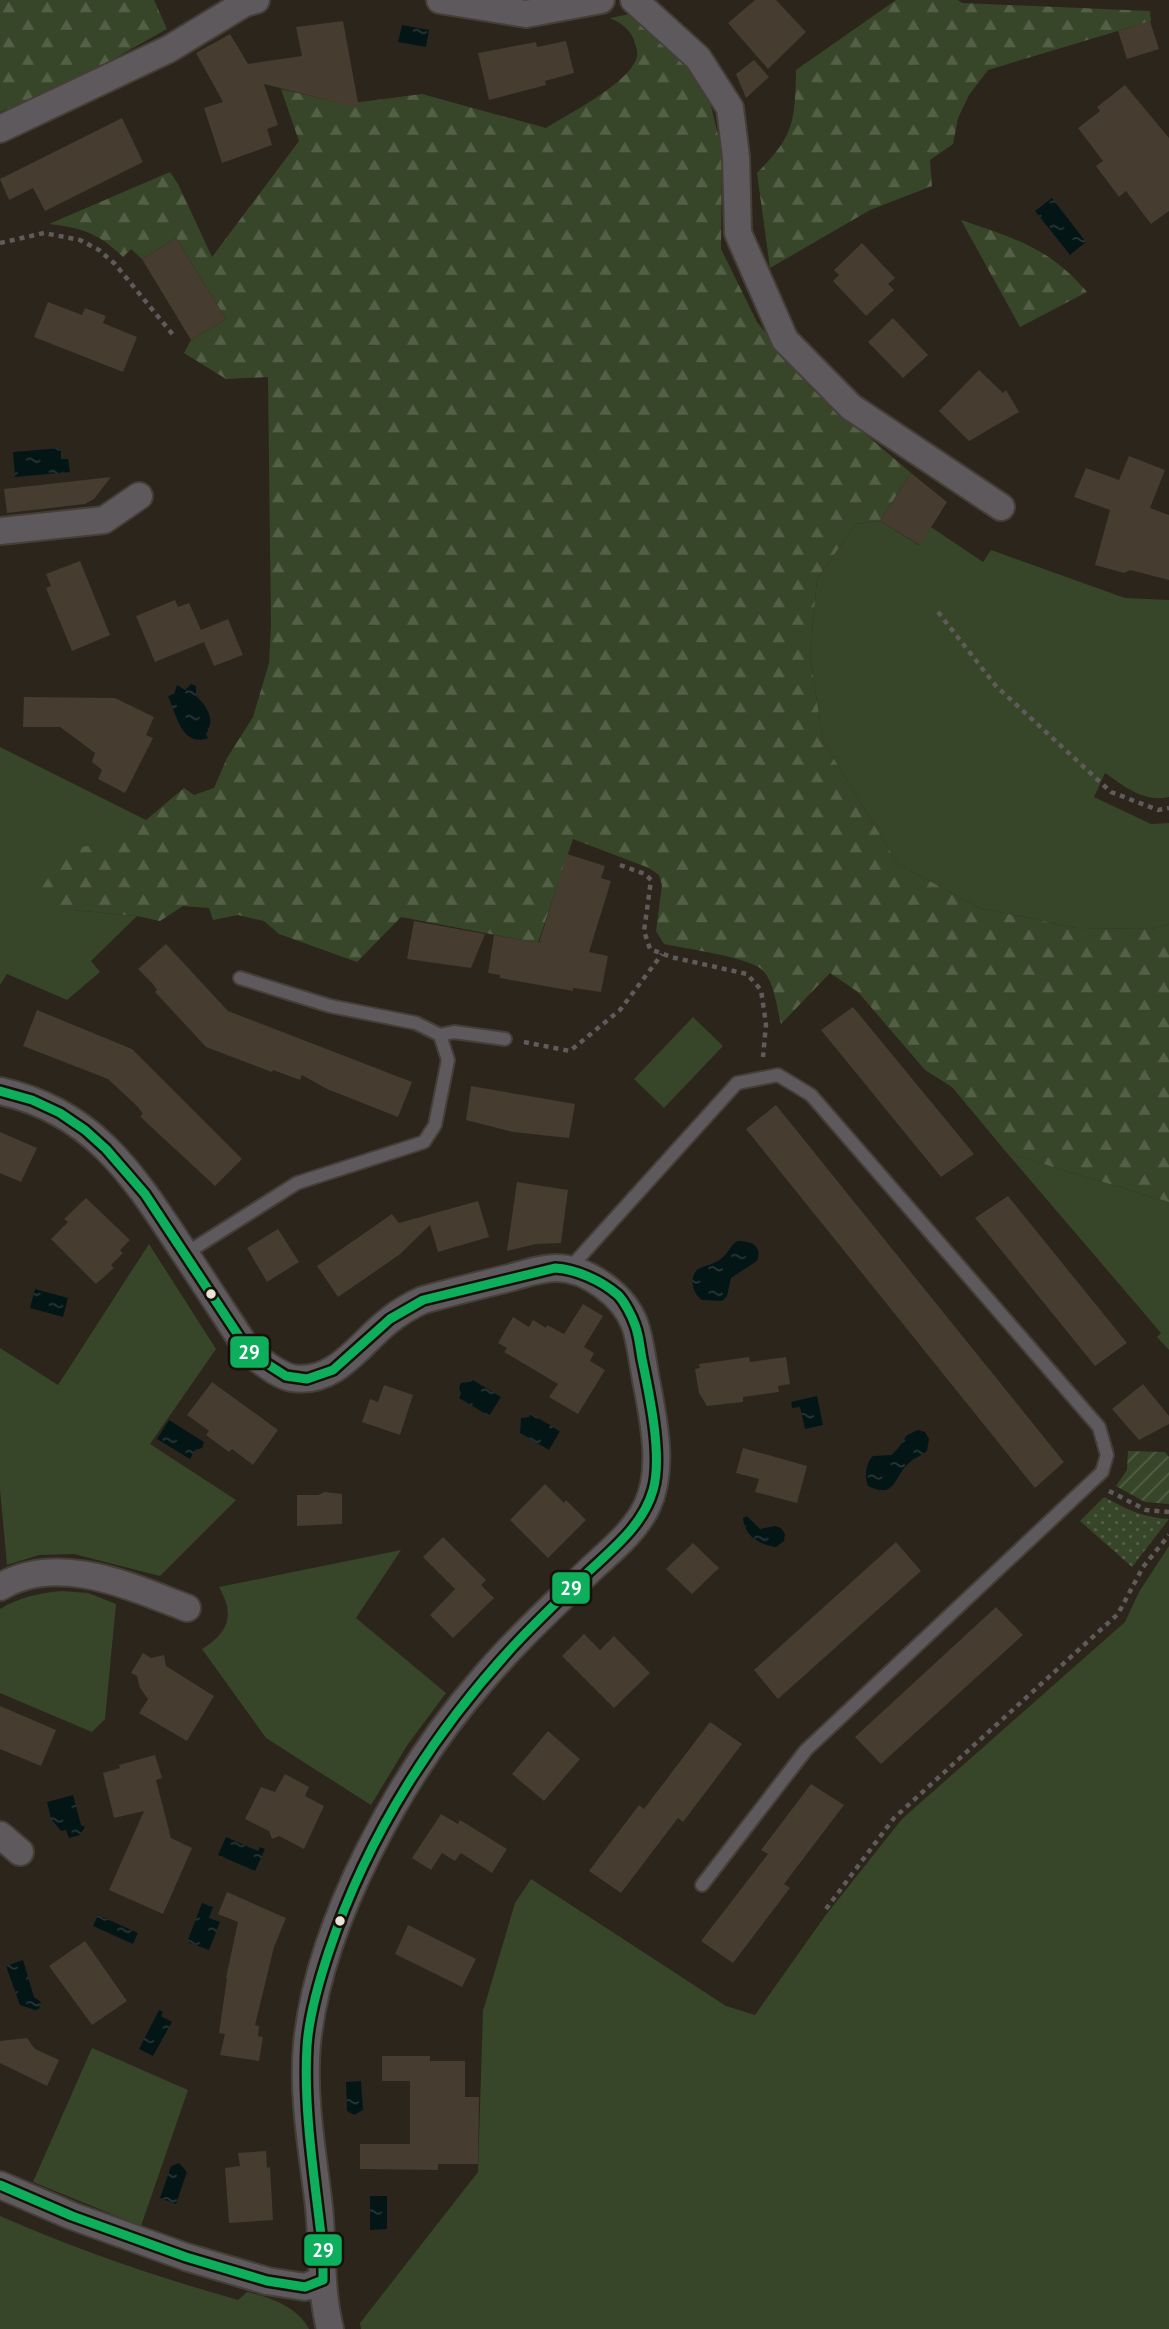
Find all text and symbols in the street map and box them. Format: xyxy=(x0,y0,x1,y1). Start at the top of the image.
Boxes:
unlabelled marker xyxy=(204,1287,218,1301)
line badge: 29 xyxy=(229,1335,270,1369)
text: 29 xyxy=(238,1340,260,1364)
line badge: 29 xyxy=(551,1571,591,1605)
text: 29 xyxy=(560,1576,582,1600)
unlabelled marker xyxy=(333,1914,347,1928)
line badge: 29 xyxy=(303,2233,343,2267)
text: 29 xyxy=(312,2238,334,2262)

